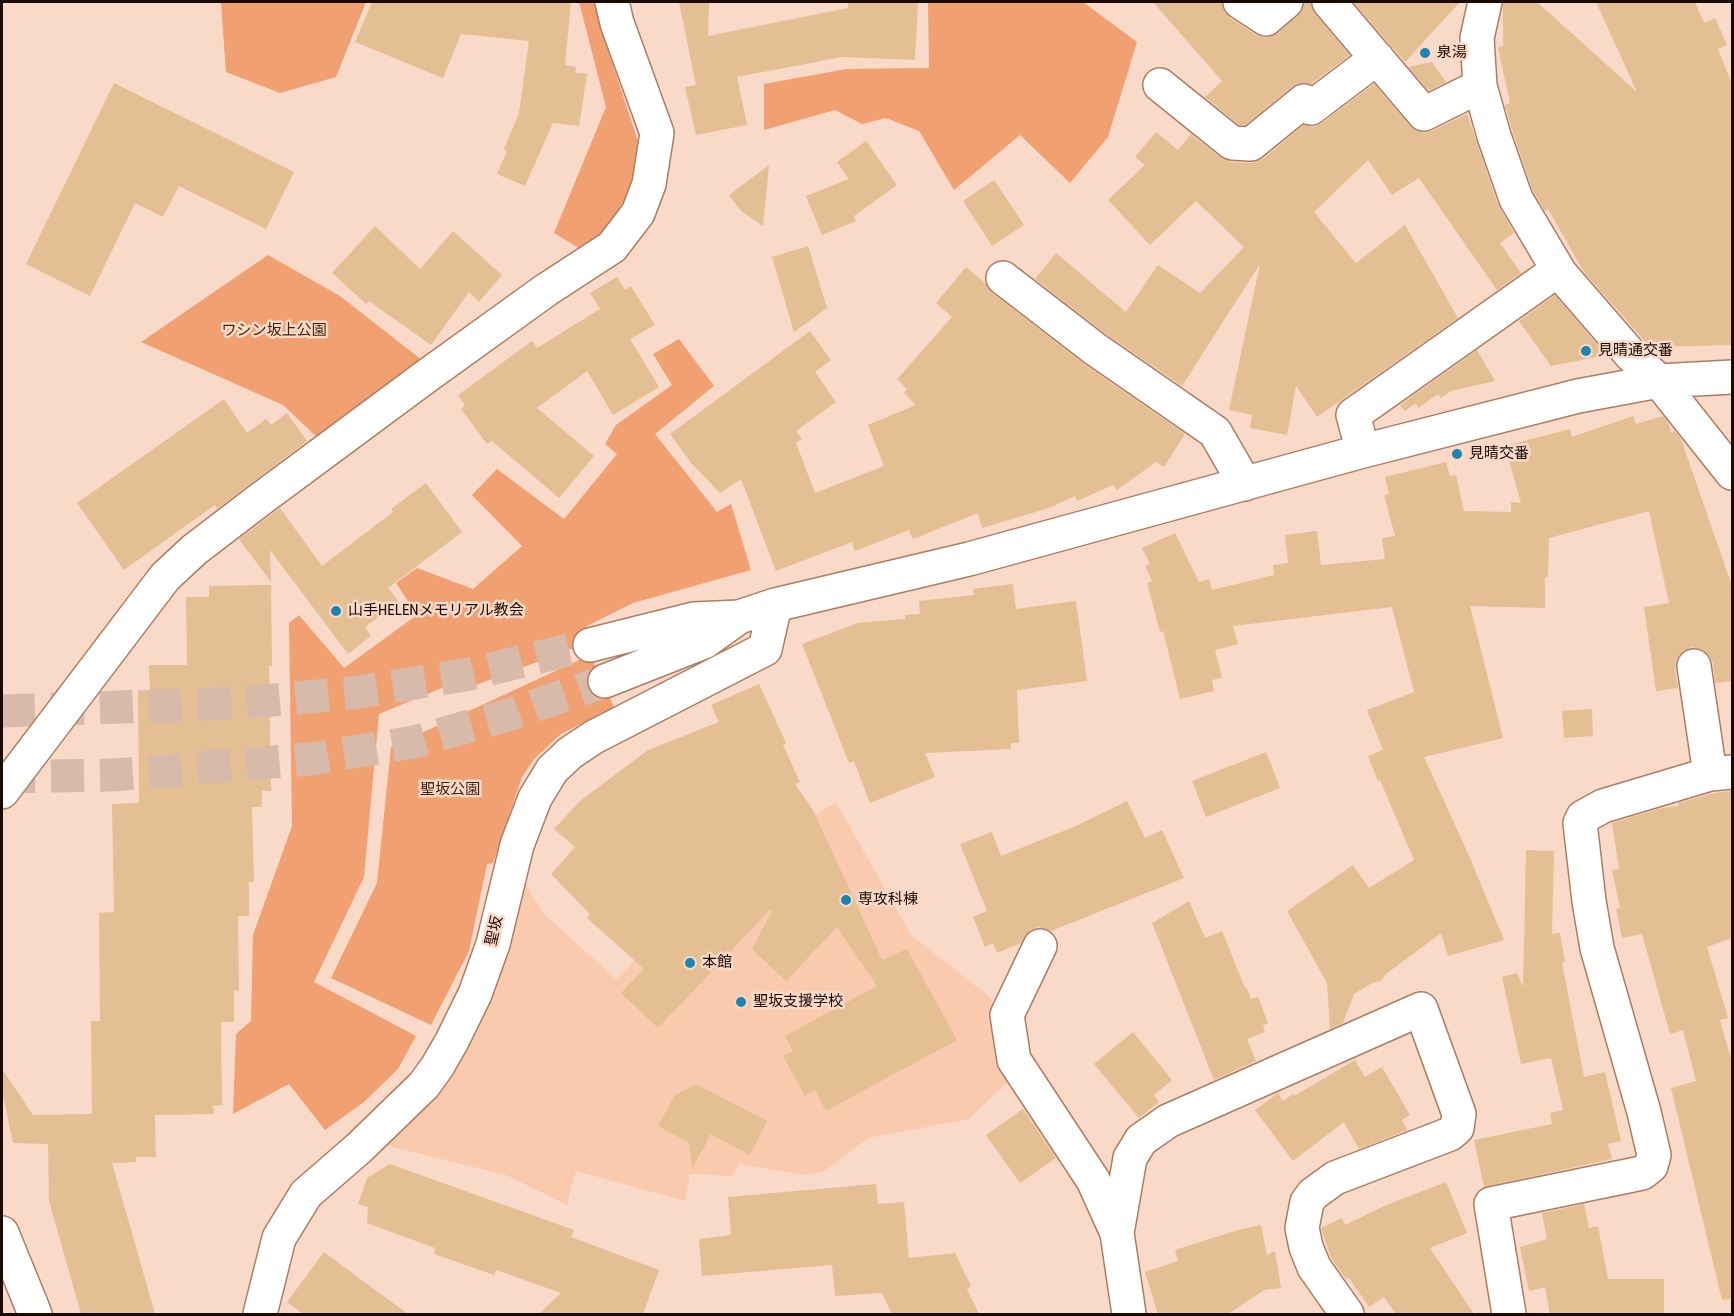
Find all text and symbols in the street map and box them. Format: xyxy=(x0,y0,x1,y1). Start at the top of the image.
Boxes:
place label: 泉湯 xyxy=(1437,44,1467,62)
marker: 泉湯 xyxy=(1418,46,1432,60)
park label: ワシン坂上公園 xyxy=(222,322,326,340)
place label: 見晴通交番 xyxy=(1598,342,1673,360)
marker: 見晴通交番 xyxy=(1579,344,1593,358)
place label: 見晴交番 xyxy=(1469,445,1529,463)
marker: 見晴交番 xyxy=(1450,447,1464,461)
place label: 山手HELENメモリアル教会 xyxy=(348,602,524,620)
marker: 山手HELENメモリアル教会 xyxy=(329,604,343,618)
park label: 聖坂公園 xyxy=(420,781,480,799)
place label: 専攻科棟 xyxy=(858,891,918,909)
marker: 専攻科棟 xyxy=(839,893,853,907)
street label: 聖坂 xyxy=(483,914,507,948)
place label: 本館 xyxy=(702,954,732,972)
marker: 本館 xyxy=(683,956,697,970)
place label: 聖坂支援学校 xyxy=(753,993,843,1011)
marker: 聖坂支援学校 xyxy=(734,995,748,1009)

